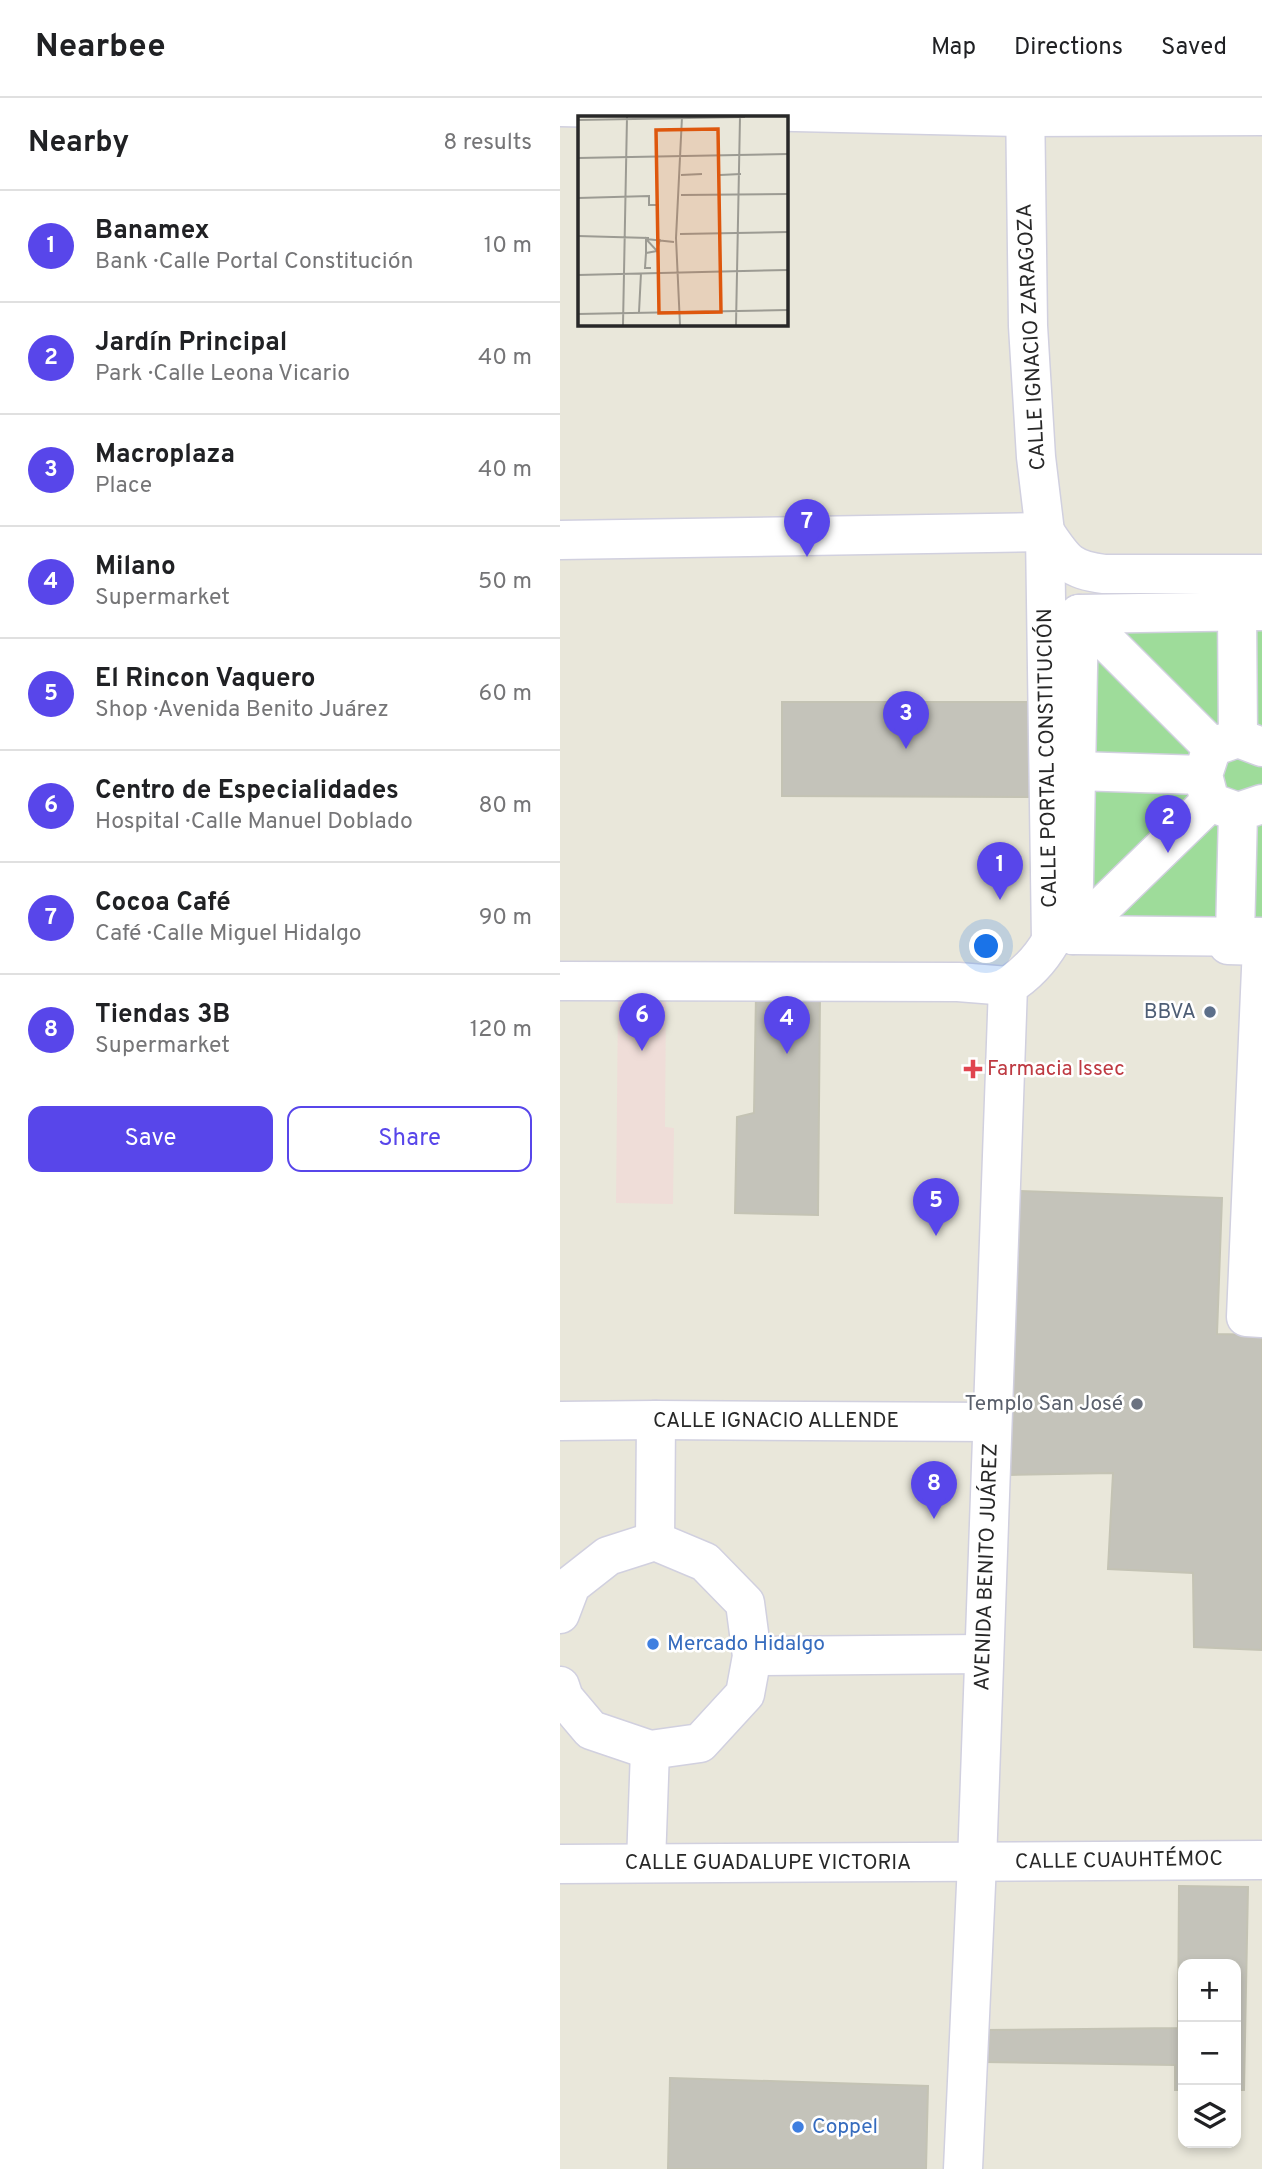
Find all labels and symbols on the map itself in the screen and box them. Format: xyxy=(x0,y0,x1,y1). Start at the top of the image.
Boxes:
inset map xyxy=(578,116,788,326)
street label: CALLE IGNACIO ZARAGOZA xyxy=(1012,203,1052,471)
pin: 7 xyxy=(784,499,830,557)
street label: CALLE PORTAL CONSTITUCIÓN xyxy=(1031,608,1064,908)
pin: 3 xyxy=(883,691,929,749)
pin: 2 xyxy=(1145,795,1191,853)
pin: 1 xyxy=(977,842,1023,900)
your location xyxy=(969,929,1003,963)
pin: 6 xyxy=(619,993,665,1051)
pin: 4 xyxy=(764,996,810,1054)
place label: BBVA xyxy=(1144,999,1196,1026)
marker: BBVA xyxy=(1202,1004,1218,1020)
place label: Farmacia Issec xyxy=(987,1056,1125,1083)
marker: Farmacia Issec xyxy=(965,1061,981,1077)
pin: 5 xyxy=(913,1178,959,1236)
place label: Templo San José xyxy=(964,1391,1123,1418)
marker: Templo San José xyxy=(1129,1396,1145,1412)
street label: CALLE IGNACIO ALLENDE xyxy=(653,1408,899,1435)
street label: AVENIDA BENITO JUÁREZ xyxy=(968,1443,1005,1691)
pin: 8 xyxy=(911,1461,957,1519)
place label: Mercado Hidalgo xyxy=(667,1631,825,1658)
marker: Mercado Hidalgo xyxy=(645,1636,661,1652)
street label: CALLE CUAUHTÉMOC xyxy=(1015,1845,1223,1876)
street label: CALLE GUADALUPE VICTORIA xyxy=(625,1850,911,1877)
place label: Coppel xyxy=(812,2114,878,2141)
marker: Coppel xyxy=(790,2119,806,2135)

